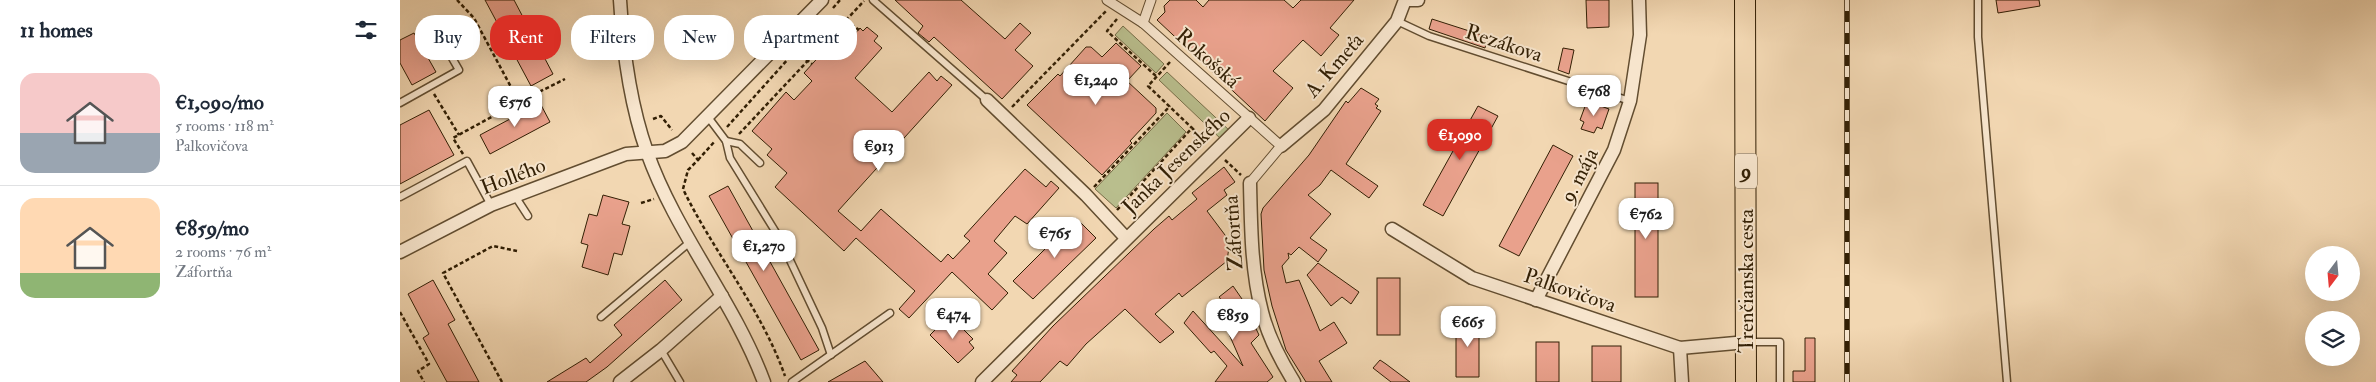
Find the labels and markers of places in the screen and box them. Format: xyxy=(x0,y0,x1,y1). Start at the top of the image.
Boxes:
pin: €1,240 xyxy=(1055,64,1137,106)
pin: €768 xyxy=(1564,74,1624,117)
pin: €576 xyxy=(485,86,545,128)
pin: €1,090 xyxy=(1419,119,1501,161)
pin: €913 xyxy=(849,130,909,172)
pin: €762 xyxy=(1616,198,1676,240)
pin: €765 xyxy=(1025,216,1085,259)
pin: €1,270 xyxy=(723,230,805,272)
pin: €474 xyxy=(923,298,983,340)
pin: €859 xyxy=(1203,298,1263,341)
pin: €665 xyxy=(1438,306,1498,348)

